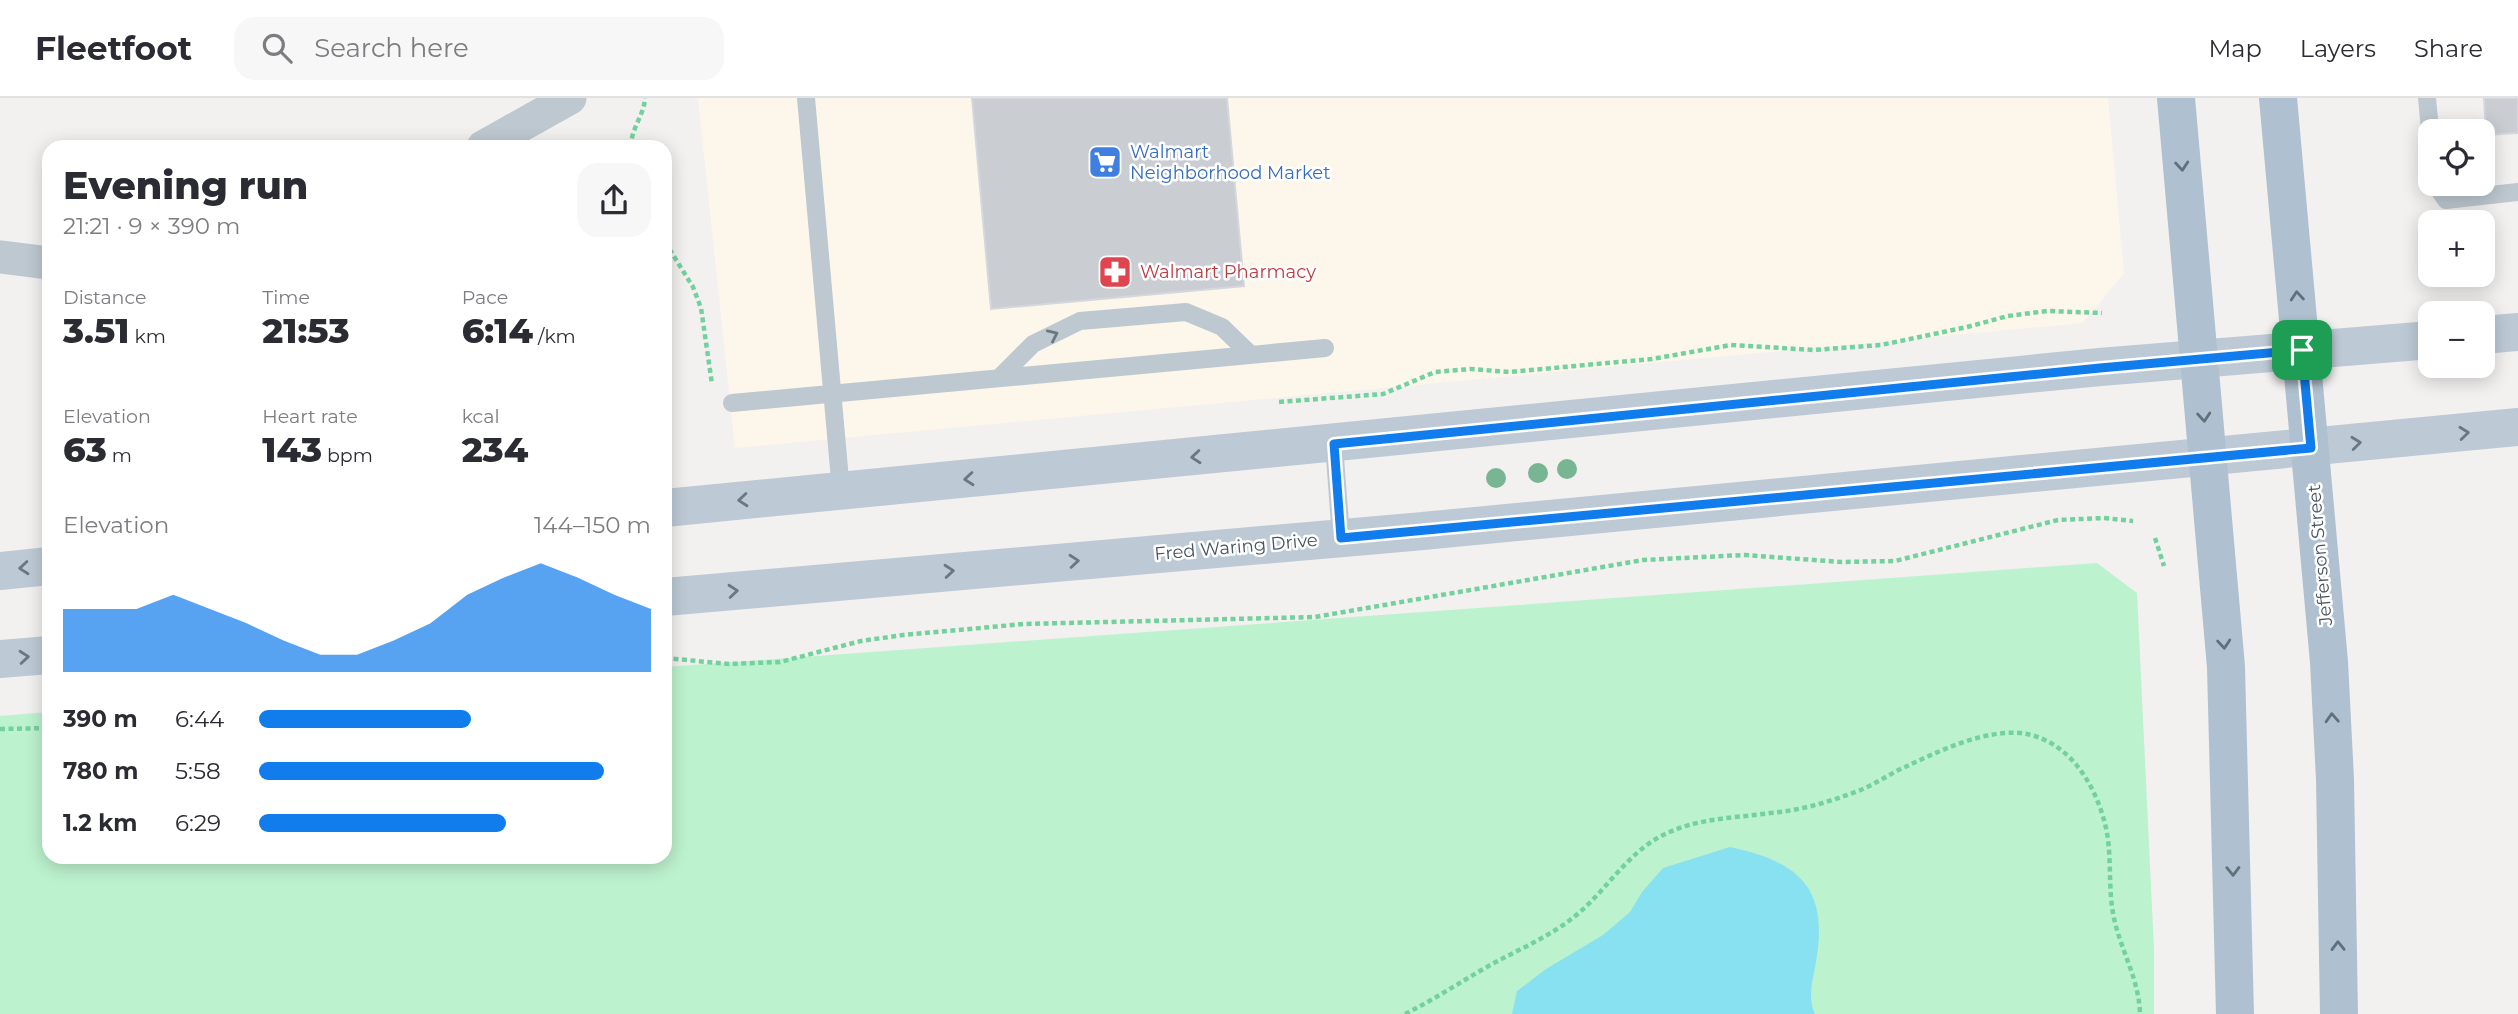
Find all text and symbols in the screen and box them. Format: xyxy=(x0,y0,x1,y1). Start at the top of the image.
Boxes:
search box xyxy=(234,17,724,80)
text: Fleetfoot xyxy=(35,28,192,68)
icon: search xyxy=(258,29,296,67)
text: Search here xyxy=(314,32,469,64)
text: Map xyxy=(2208,34,2262,63)
text: Layers xyxy=(2300,34,2376,63)
text: Share xyxy=(2414,34,2483,63)
map controls xyxy=(2418,119,2495,378)
button: locate xyxy=(2418,119,2495,196)
place label: Walmart Neighborhood Market xyxy=(1130,141,1331,184)
supermarket icon: Walmart Neighborhood Market xyxy=(1086,143,1124,181)
one-way arrow xyxy=(2174,161,2189,172)
text: Evening run xyxy=(63,162,308,209)
button: share xyxy=(577,163,651,237)
button: + xyxy=(2418,210,2495,287)
text: 21:21 · 9 × 390 m xyxy=(63,212,240,240)
pharmacy icon: Walmart Pharmacy xyxy=(1096,253,1134,291)
place label: Walmart Pharmacy xyxy=(1140,261,1316,283)
text: Distance xyxy=(63,286,146,309)
text: Time xyxy=(262,286,310,309)
text: Pace xyxy=(462,286,508,309)
one-way arrow xyxy=(2290,291,2305,302)
button: − xyxy=(2418,301,2495,378)
text: 3.51 xyxy=(63,309,129,352)
text: 21:53 xyxy=(262,309,350,352)
text: 6:14 xyxy=(462,309,533,352)
pin xyxy=(2272,320,2332,380)
text: km xyxy=(129,325,166,348)
text: /km xyxy=(533,325,576,348)
one-way arrow xyxy=(1046,329,1058,343)
icon: arrive xyxy=(2283,331,2321,369)
text: Elevation xyxy=(63,405,151,428)
text: Heart rate xyxy=(262,405,358,428)
text: kcal xyxy=(462,405,500,428)
one-way arrow xyxy=(2196,412,2211,423)
one-way arrow xyxy=(2458,425,2470,440)
text: 63 xyxy=(63,428,107,471)
text: 143 xyxy=(262,428,322,471)
text: 234 xyxy=(462,428,528,471)
one-way arrow xyxy=(2350,436,2361,451)
text: m xyxy=(107,444,132,467)
text: bpm xyxy=(322,444,373,467)
one-way arrow xyxy=(1190,450,1201,465)
one-way arrow xyxy=(963,471,974,486)
street label: Jefferson Street xyxy=(2303,484,2337,627)
one-way arrow xyxy=(737,492,748,507)
text: Elevation xyxy=(63,511,169,539)
text: 144–150 m xyxy=(534,511,651,539)
street label: Fred Waring Drive xyxy=(1153,529,1319,565)
one-way arrow xyxy=(1069,554,1080,569)
one-way arrow xyxy=(19,561,30,576)
one-way arrow xyxy=(943,564,954,579)
one-way arrow xyxy=(728,584,739,599)
one-way arrow xyxy=(2216,638,2231,649)
one-way arrow xyxy=(19,650,30,665)
text: 390 m xyxy=(63,705,138,733)
text: 6:44 xyxy=(175,705,224,733)
one-way arrow xyxy=(2325,713,2340,724)
text: 780 m xyxy=(63,757,138,785)
text: 5:58 xyxy=(175,757,221,785)
text: 1.2 km xyxy=(63,809,137,837)
text: 6:29 xyxy=(175,809,221,837)
one-way arrow xyxy=(2225,866,2240,877)
one-way arrow xyxy=(2330,940,2345,951)

